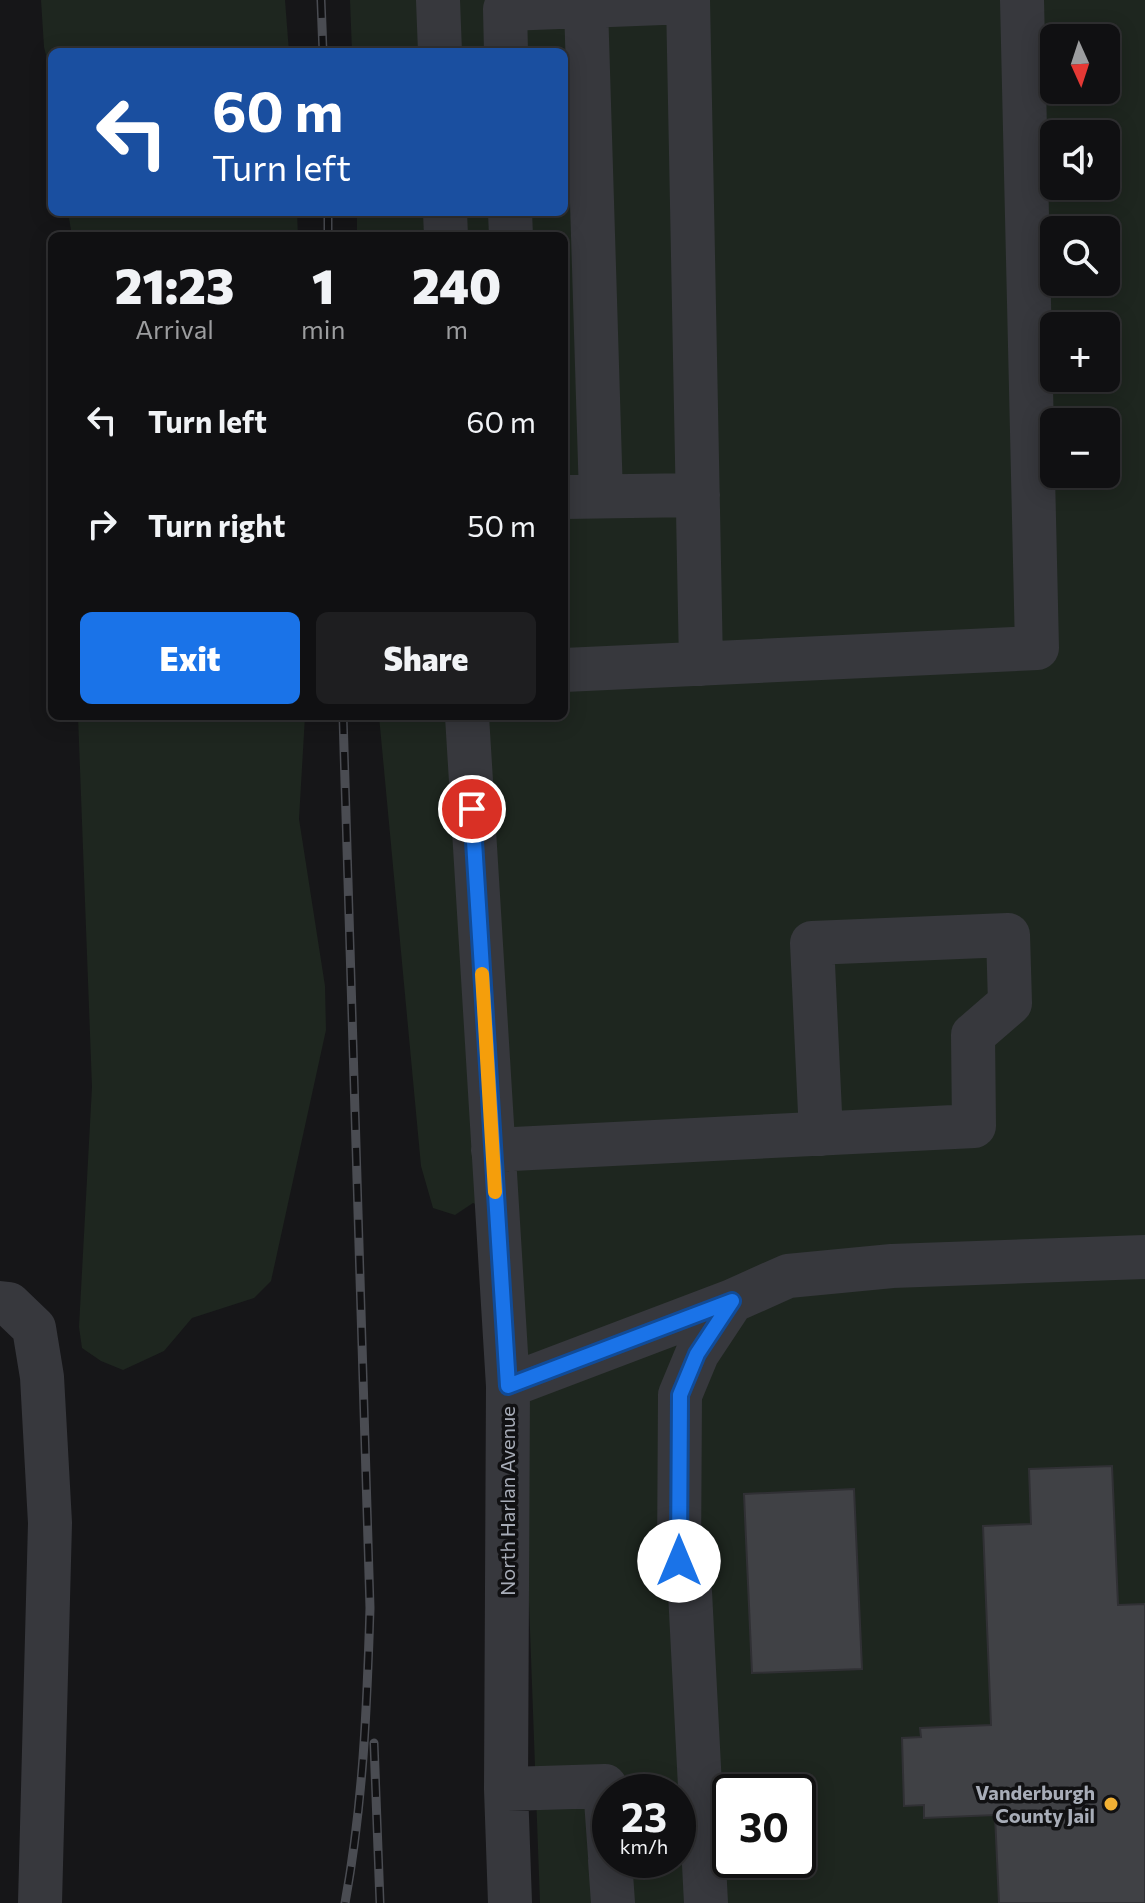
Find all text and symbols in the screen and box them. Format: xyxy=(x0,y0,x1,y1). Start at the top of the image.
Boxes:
north arrow xyxy=(1040,24,1120,104)
map controls xyxy=(1040,24,1120,488)
text: 60 m xyxy=(212,75,343,144)
icon: left xyxy=(80,80,184,184)
button: sound xyxy=(1040,120,1120,200)
text: Turn left xyxy=(212,144,351,188)
button: search xyxy=(1040,216,1120,296)
text: 21:23 xyxy=(115,255,234,314)
text: 1 xyxy=(312,255,334,314)
text: 240 xyxy=(412,255,501,314)
button: + xyxy=(1040,312,1120,392)
text: Arrival xyxy=(135,313,214,344)
text: min xyxy=(301,313,345,344)
text: m xyxy=(445,313,468,344)
icon: left xyxy=(80,398,124,442)
text: Turn left xyxy=(148,402,267,439)
text: 60 m xyxy=(466,402,536,439)
button: − xyxy=(1040,408,1120,488)
icon: right xyxy=(80,502,124,546)
text: Turn right xyxy=(148,506,285,543)
text: 50 m xyxy=(467,506,536,543)
button: Exit xyxy=(80,612,300,704)
button: Share xyxy=(316,612,536,704)
pin xyxy=(438,775,506,843)
icon: arrive xyxy=(450,787,494,831)
street label: North Harlan Avenue xyxy=(495,1406,519,1596)
position arrow xyxy=(637,1519,721,1603)
speed limit sign: 30 xyxy=(712,1774,816,1878)
place label: Vanderburgh County Jail xyxy=(975,1780,1095,1827)
text: 23 xyxy=(621,1791,667,1840)
marker: Vanderburgh County Jail xyxy=(1102,1795,1120,1813)
text: km/h xyxy=(620,1834,668,1858)

